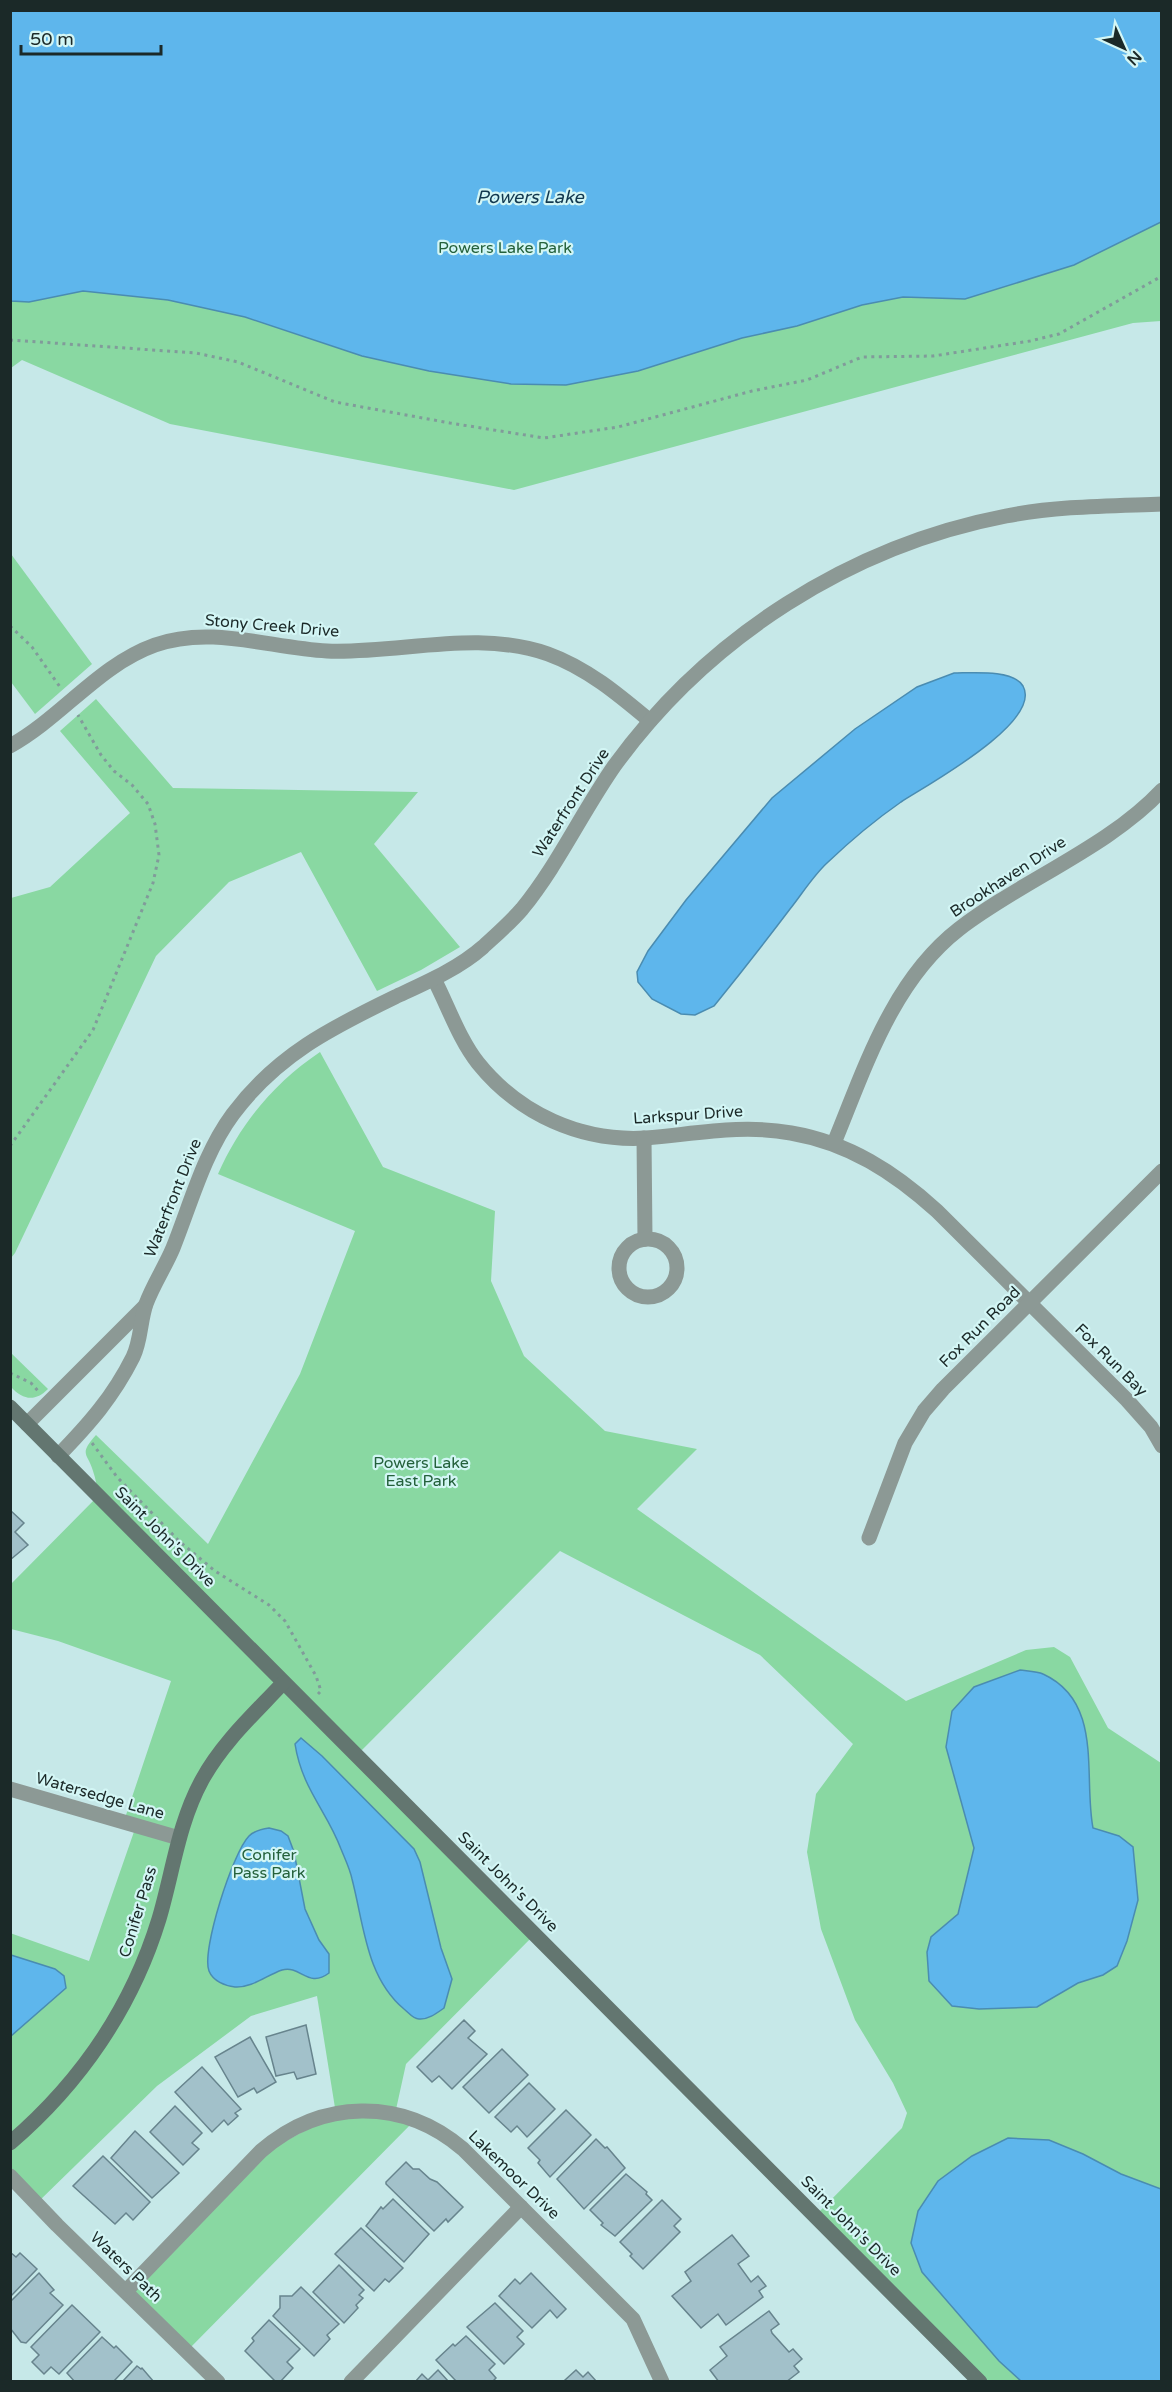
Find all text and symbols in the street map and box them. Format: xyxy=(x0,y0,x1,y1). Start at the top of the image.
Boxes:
scale bar xyxy=(21,18,160,56)
north arrow xyxy=(1094,18,1154,78)
text: 50 m xyxy=(30,28,74,50)
text: N xyxy=(1122,46,1146,70)
water label: Powers Lake xyxy=(476,186,585,208)
park label: Powers Lake Park xyxy=(438,238,572,258)
street label: Stony Creek Drive xyxy=(204,610,340,642)
street label: Waterfront Drive xyxy=(528,745,614,861)
street label: Brookhaven Drive xyxy=(946,832,1070,922)
street label: Larkspur Drive xyxy=(632,1101,744,1129)
street label: Waterfront Drive xyxy=(140,1136,206,1260)
street label: Fox Run Road xyxy=(935,1282,1025,1372)
street label: Fox Run Bay xyxy=(1070,1319,1152,1401)
park label: Powers Lake East Park xyxy=(373,1453,469,1491)
street label: Saint John's Drive xyxy=(111,1483,219,1591)
street label: Watersedge Lane xyxy=(33,1768,167,1824)
street label: Saint John's Drive xyxy=(454,1828,562,1936)
park label: Conifer Pass Park xyxy=(232,1845,306,1883)
street label: Conifer Pass xyxy=(115,1864,161,1960)
street label: Lakemoor Drive xyxy=(464,2126,564,2224)
street label: Saint John's Drive xyxy=(797,2172,905,2280)
street label: Waters Path xyxy=(86,2228,166,2306)

